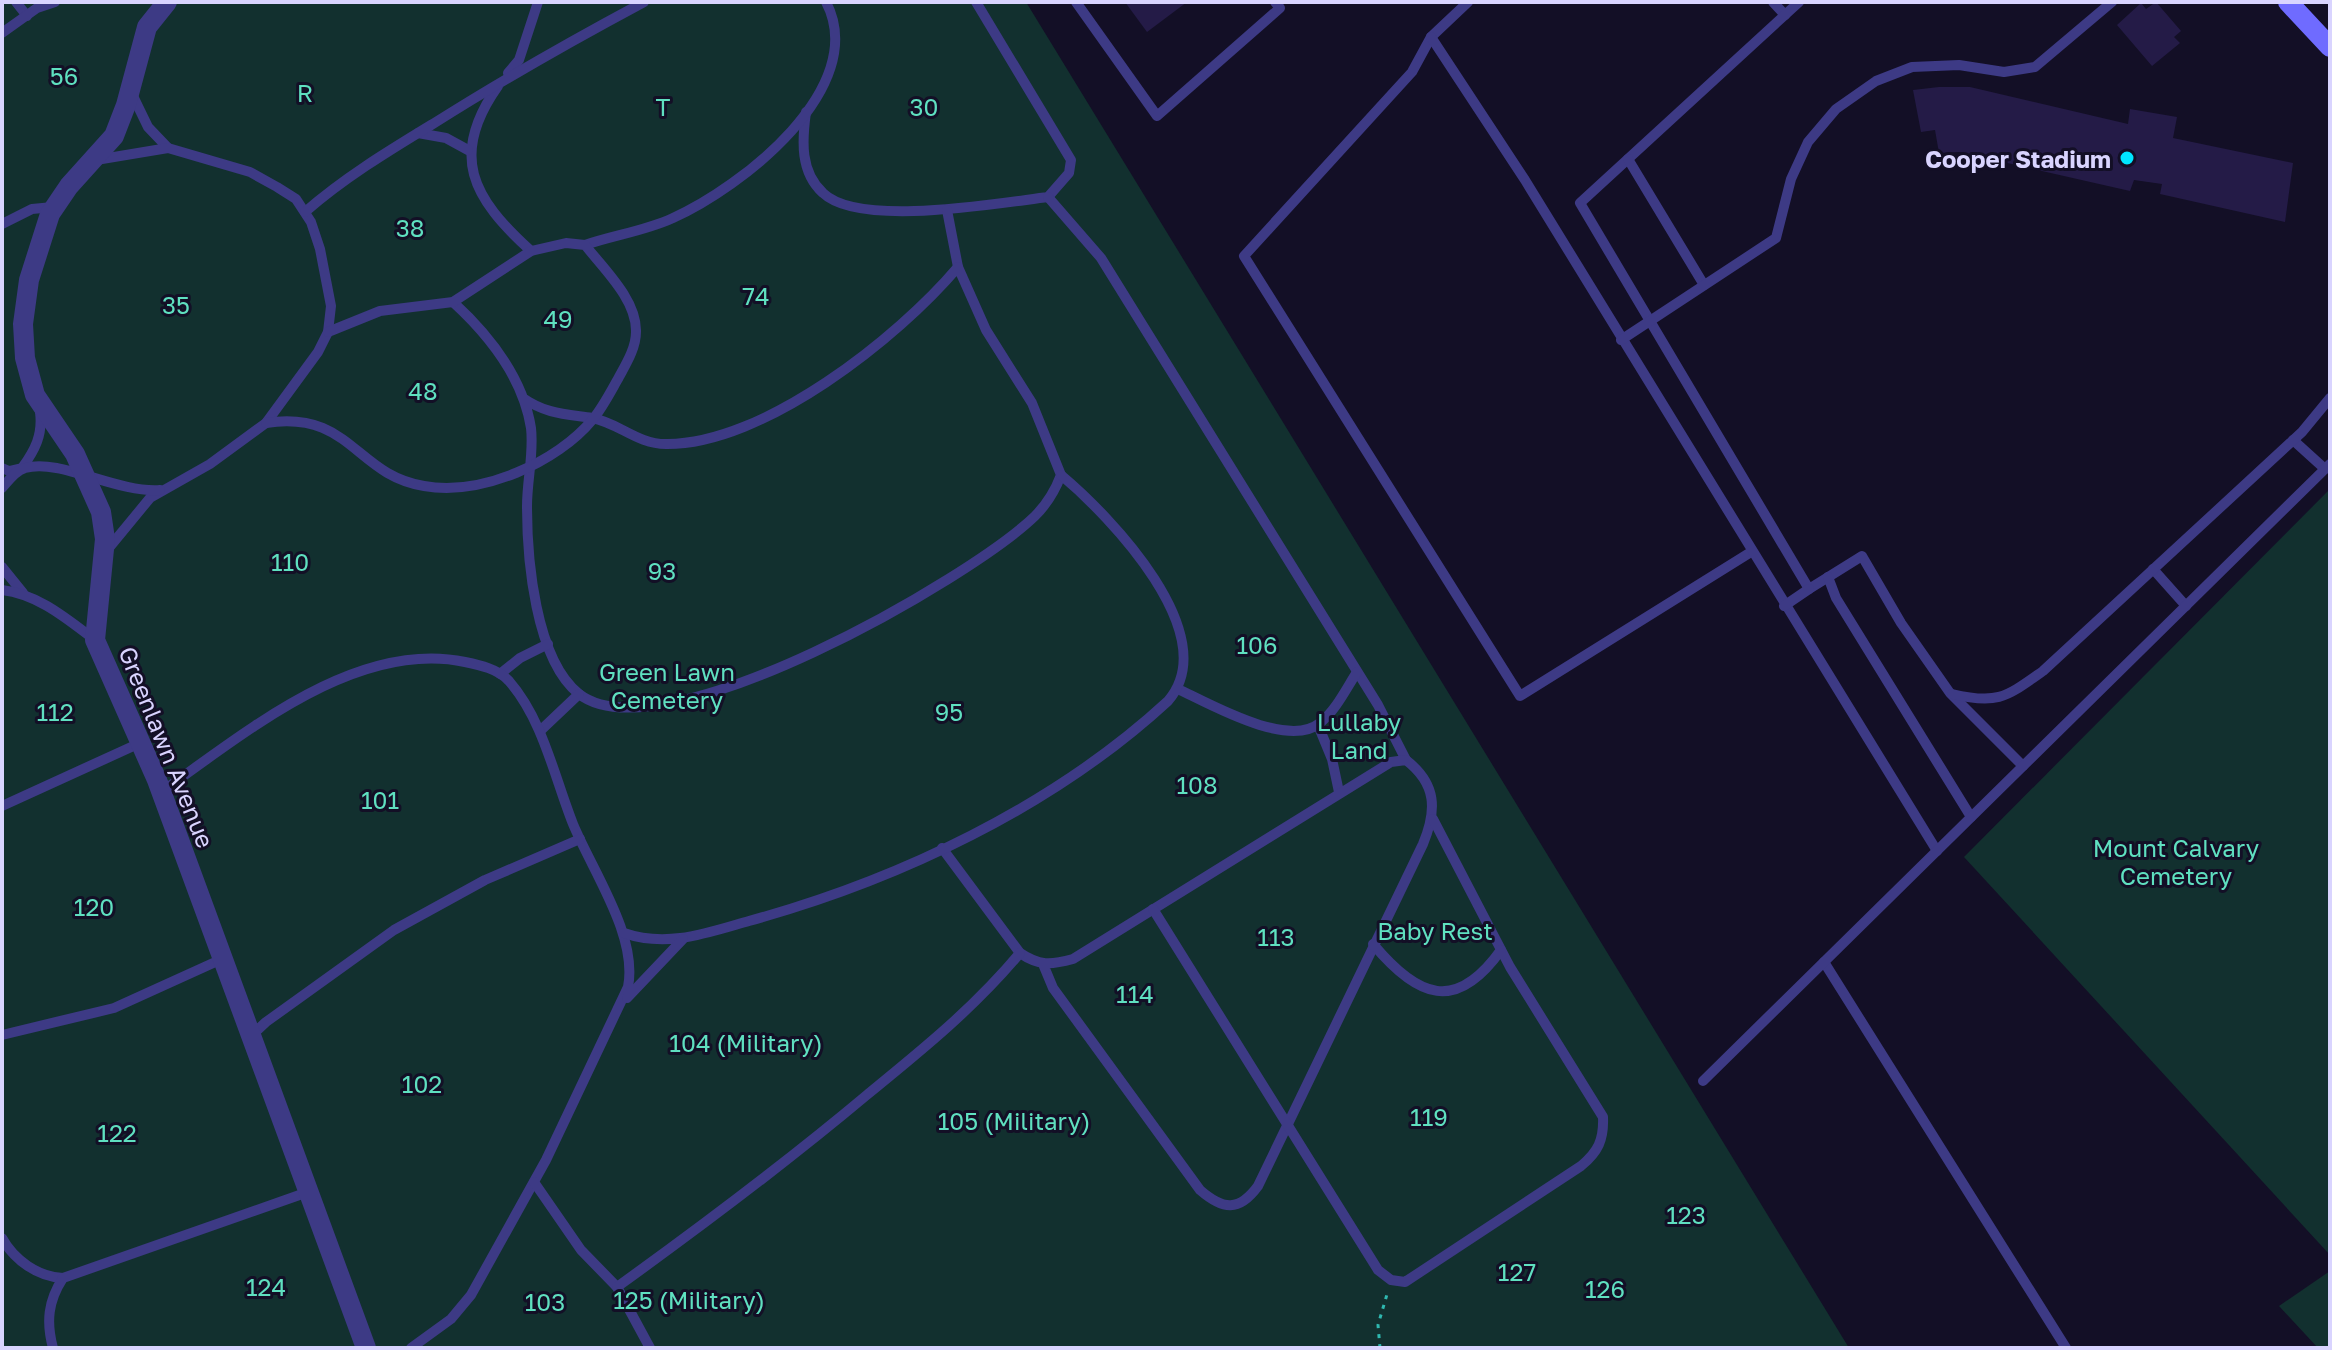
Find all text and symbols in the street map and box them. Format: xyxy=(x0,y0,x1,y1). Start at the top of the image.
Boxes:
park label: 56 xyxy=(50,61,78,90)
park label: R xyxy=(297,78,313,107)
park label: T xyxy=(656,92,671,121)
park label: 30 xyxy=(910,92,938,121)
place label: Cooper Stadium xyxy=(1925,144,2111,173)
marker: Cooper Stadium xyxy=(2118,149,2136,167)
park label: 38 xyxy=(396,213,424,242)
park label: 74 xyxy=(742,281,770,310)
park label: 35 xyxy=(162,290,190,319)
park label: 49 xyxy=(543,304,573,333)
park label: 48 xyxy=(408,376,438,405)
park label: 110 xyxy=(271,547,309,576)
park label: 93 xyxy=(648,556,676,585)
park label: 106 xyxy=(1236,630,1278,659)
street label: Greenlawn Avenue xyxy=(113,642,221,852)
park label: Green Lawn Cemetery xyxy=(599,657,735,714)
park label: 112 xyxy=(36,697,74,726)
park label: 95 xyxy=(935,697,963,726)
park label: Lullaby Land xyxy=(1317,707,1401,764)
park label: 108 xyxy=(1176,770,1218,799)
park label: 101 xyxy=(361,785,399,814)
park label: Mount Calvary Cemetery xyxy=(2093,833,2259,890)
park label: 120 xyxy=(74,892,114,921)
park label: Baby Rest xyxy=(1377,916,1493,945)
park label: 113 xyxy=(1257,922,1295,951)
park label: 114 xyxy=(1116,979,1154,1008)
park label: 104 (Military) xyxy=(669,1028,823,1057)
park label: 102 xyxy=(402,1069,442,1098)
park label: 119 xyxy=(1410,1102,1448,1131)
park label: 105 (Military) xyxy=(938,1106,1090,1135)
park label: 122 xyxy=(97,1118,137,1147)
park label: 123 xyxy=(1666,1200,1706,1229)
park label: 127 xyxy=(1498,1257,1536,1286)
park label: 124 xyxy=(246,1272,286,1301)
park label: 126 xyxy=(1585,1274,1625,1303)
park label: 125 (Military) xyxy=(613,1285,765,1314)
park label: 103 xyxy=(525,1287,565,1316)

